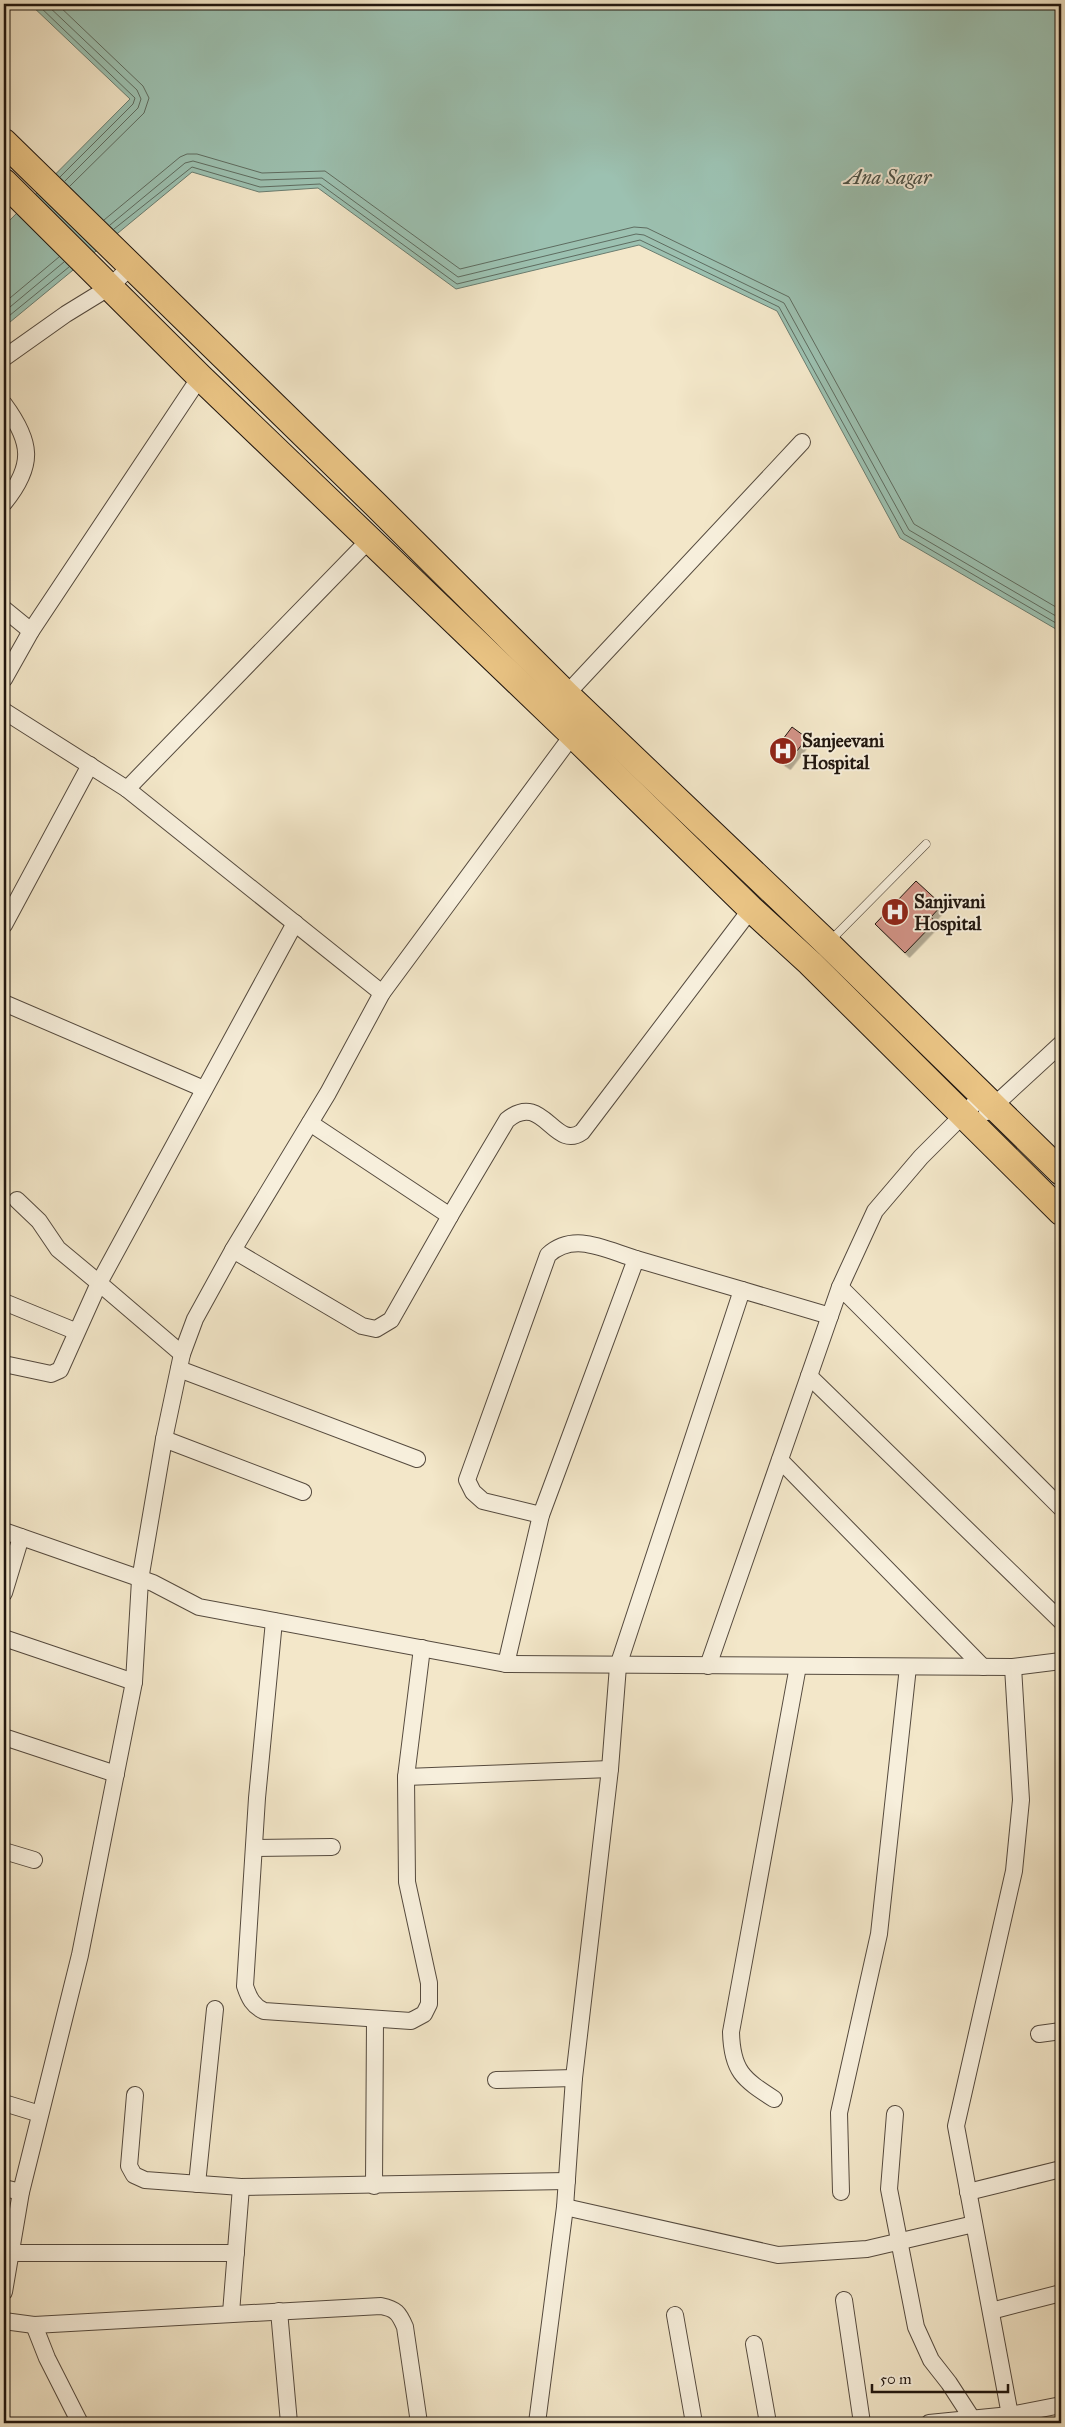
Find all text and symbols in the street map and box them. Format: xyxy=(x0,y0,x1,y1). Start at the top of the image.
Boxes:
water label: Ana Sagar xyxy=(843,165,933,189)
place label: Sanjeevani Hospital xyxy=(802,729,885,775)
hospital icon: Sanjeevani Hospital xyxy=(768,736,798,766)
place label: Sanjivani Hospital xyxy=(914,890,986,936)
hospital icon: Sanjivani Hospital xyxy=(880,897,910,927)
scale bar xyxy=(872,2362,1009,2394)
text: 50 m xyxy=(880,2370,912,2388)

